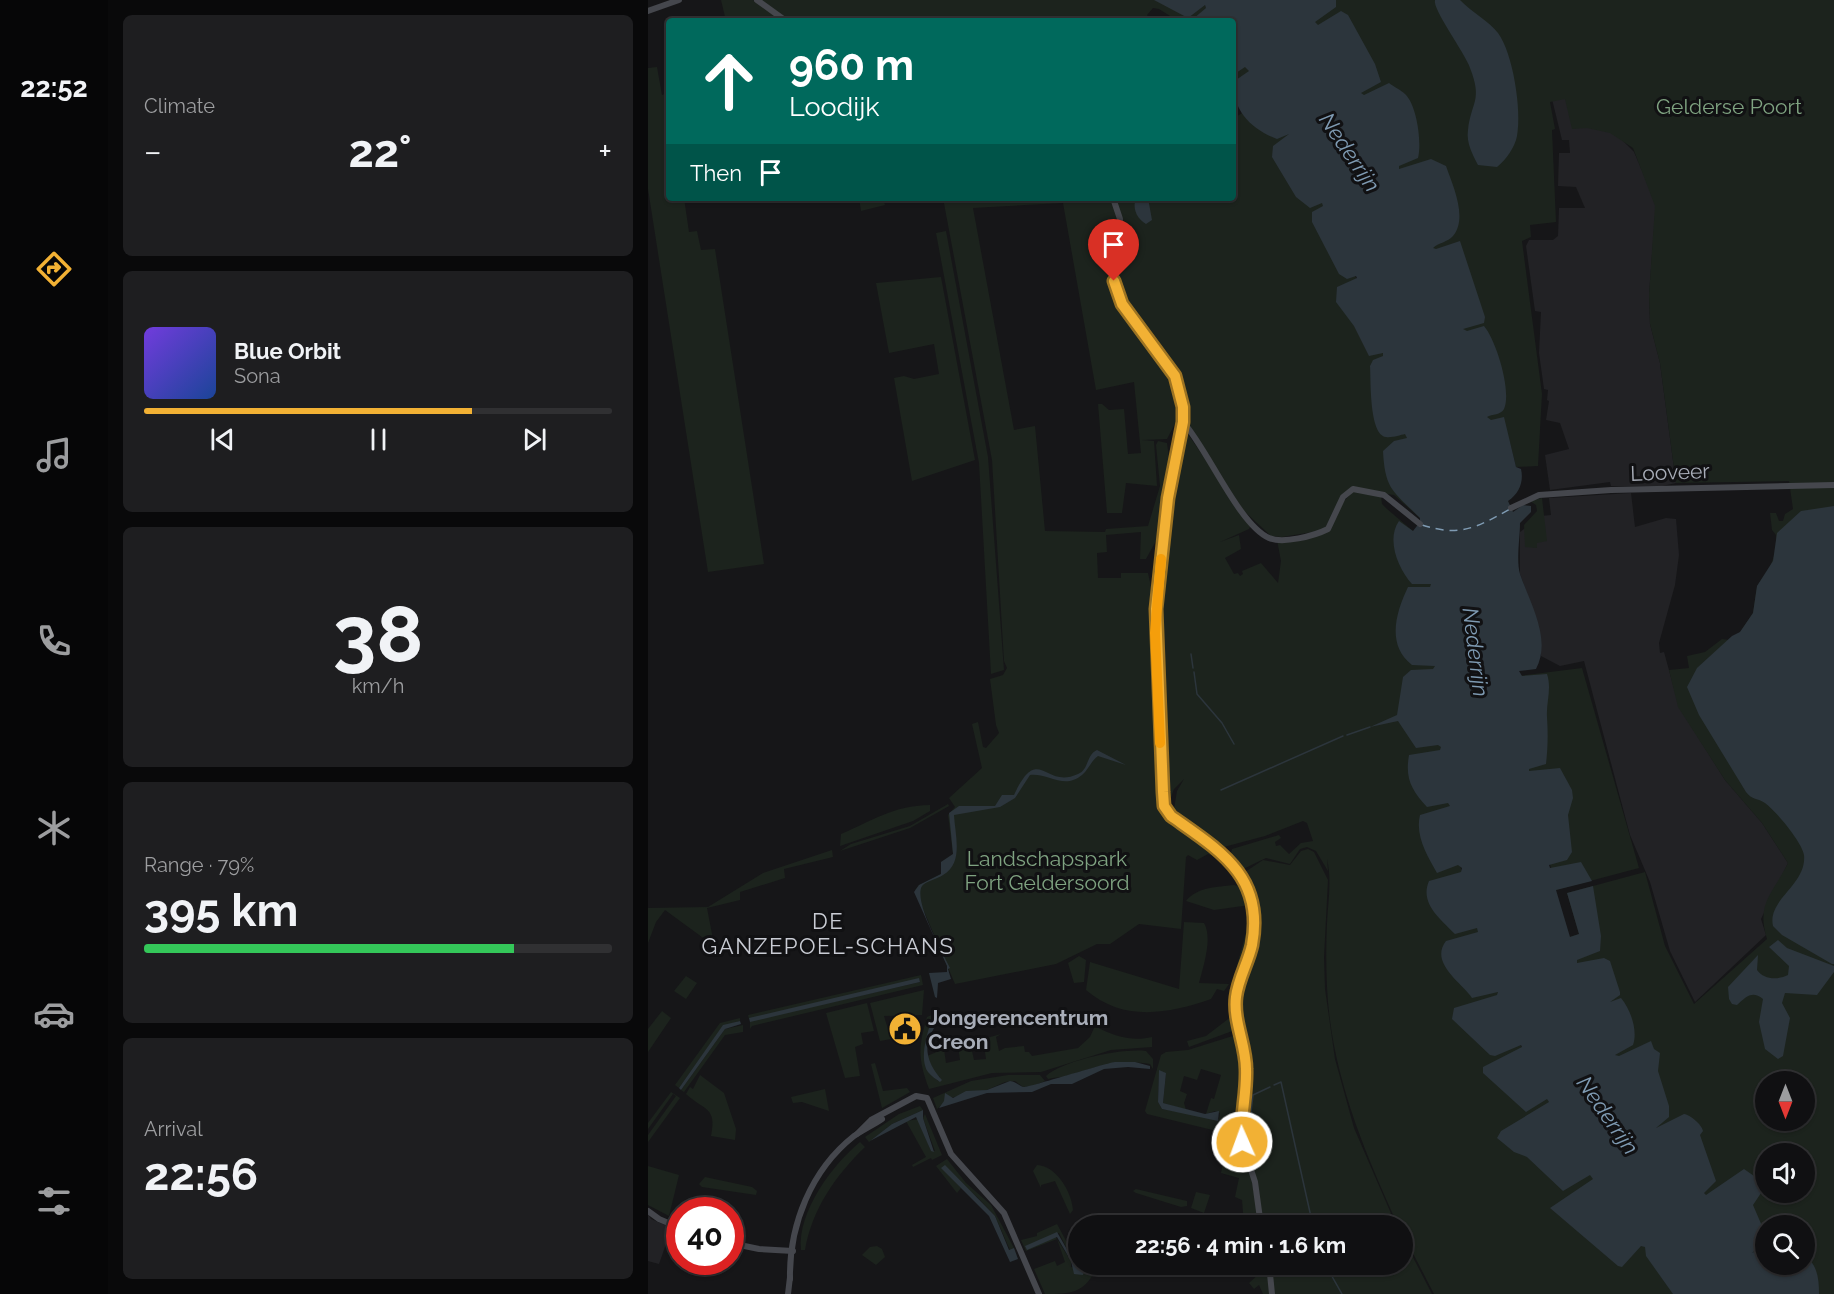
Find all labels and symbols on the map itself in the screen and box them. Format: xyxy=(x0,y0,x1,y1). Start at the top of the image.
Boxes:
park label: Gelderse Poort xyxy=(1656,94,1802,119)
water label: Nederrijn xyxy=(1314,108,1386,196)
pin xyxy=(1088,219,1139,281)
street label: Looveer xyxy=(1630,458,1711,486)
water label: Nederrijn xyxy=(1458,606,1494,698)
park label: Landschapspark Fort Geldersoord xyxy=(964,846,1130,895)
district label: DE GANZEPOEL-SCHANS xyxy=(702,908,954,959)
place label: Jongerencentrum Creon xyxy=(928,1005,1108,1054)
public building icon: Jongerencentrum Creon xyxy=(887,1011,923,1047)
water label: Nederrijn xyxy=(1572,1071,1644,1159)
north arrow xyxy=(1755,1071,1815,1131)
position arrow xyxy=(1210,1110,1274,1174)
speed limit sign: 40 xyxy=(666,1197,744,1275)

